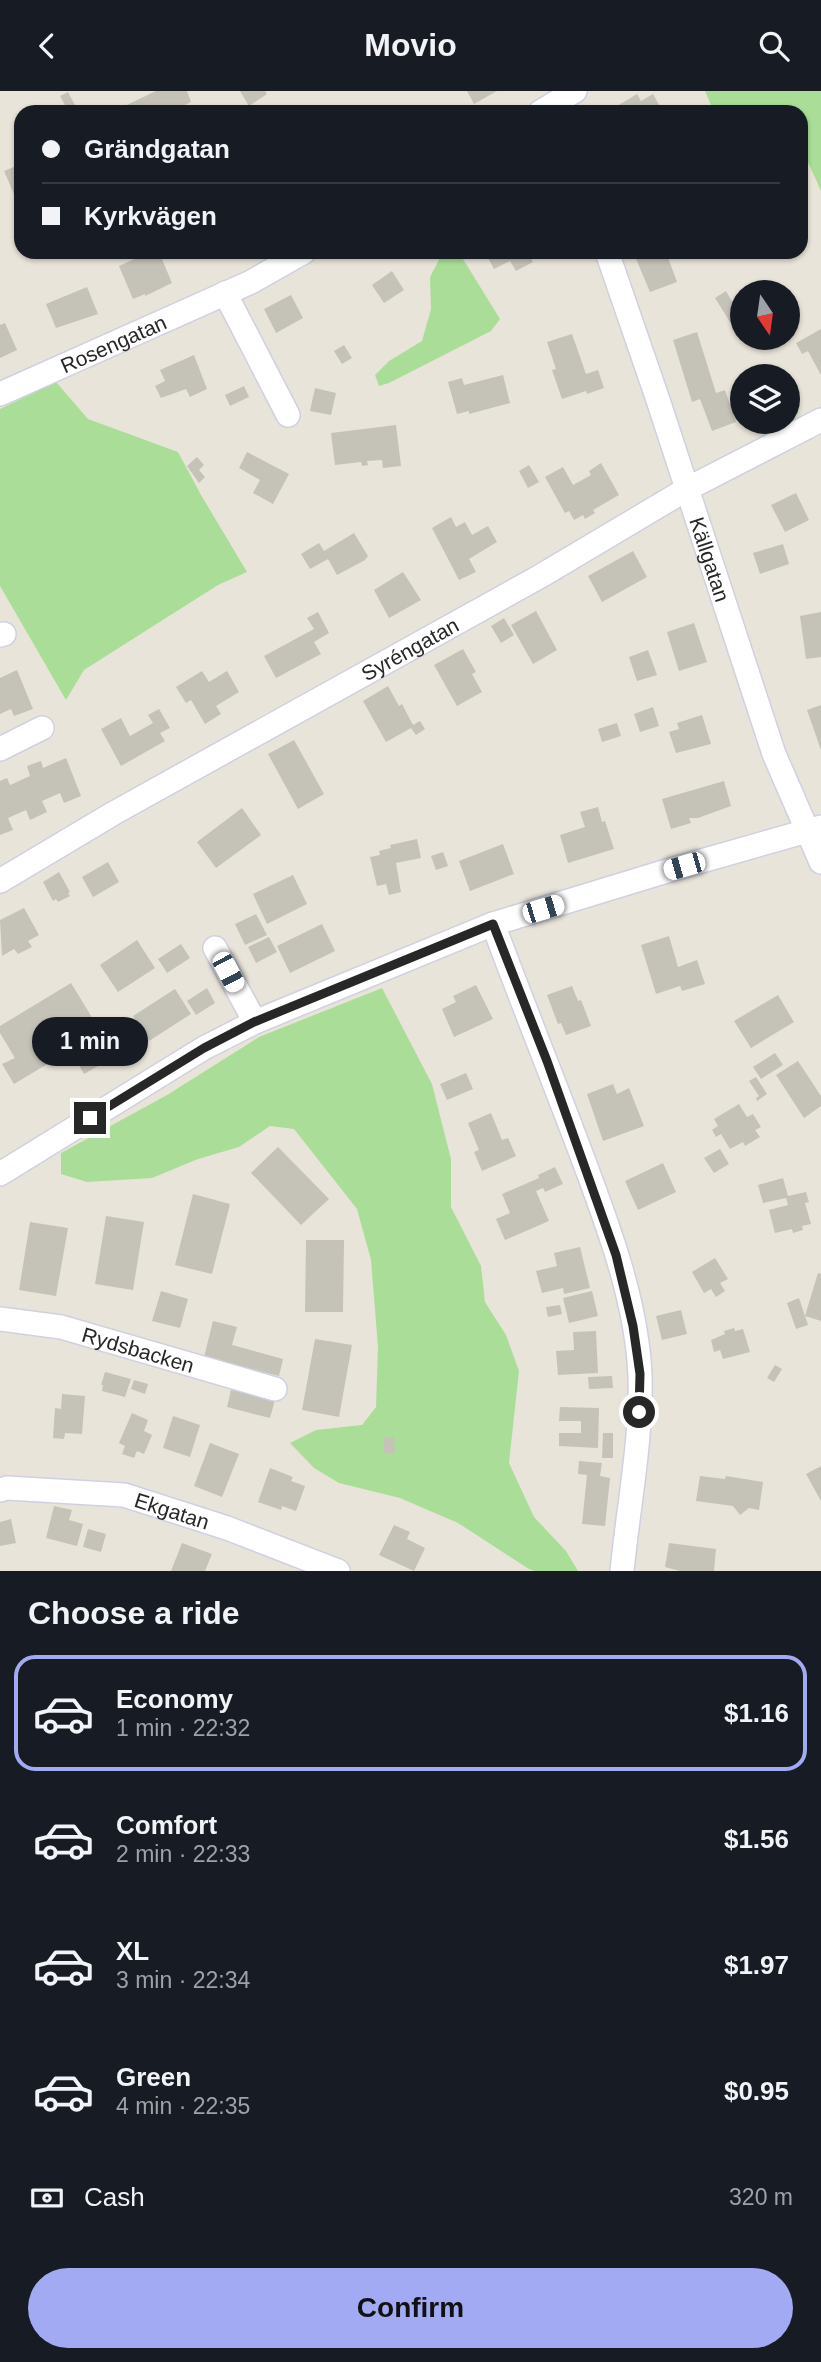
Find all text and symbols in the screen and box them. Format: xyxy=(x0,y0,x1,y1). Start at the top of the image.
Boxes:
icon: back xyxy=(28,27,66,65)
text: Movio xyxy=(364,27,457,63)
icon: search xyxy=(755,27,793,65)
text: Grändgatan xyxy=(84,134,230,164)
text: Kyrkvägen xyxy=(84,201,217,231)
north arrow xyxy=(730,280,800,350)
map controls xyxy=(730,280,800,434)
street label: Rosengatan xyxy=(57,310,170,377)
button: layers xyxy=(730,364,800,434)
street label: Källgatan xyxy=(686,514,735,604)
street label: Syréngatan xyxy=(357,613,462,685)
car xyxy=(661,850,708,882)
car xyxy=(520,893,567,925)
car xyxy=(209,949,248,995)
callout: 1 min xyxy=(32,1017,148,1065)
text: 1 min xyxy=(60,1028,120,1054)
route end xyxy=(74,1102,106,1134)
street label: Rydsbacken xyxy=(80,1322,197,1377)
route start xyxy=(623,1396,655,1428)
street label: Ekgatan xyxy=(132,1488,212,1533)
text: Choose a ride xyxy=(28,1595,240,1631)
icon: car xyxy=(32,1682,95,1745)
text: Economy xyxy=(116,1684,233,1714)
text: $1.16 xyxy=(724,1698,789,1728)
text: 1 min · 22:32 xyxy=(116,1715,250,1741)
icon: car xyxy=(32,1808,95,1871)
text: Comfort xyxy=(116,1810,217,1840)
text: $1.56 xyxy=(724,1824,789,1854)
text: 2 min · 22:33 xyxy=(116,1841,250,1867)
icon: car xyxy=(32,1934,95,1997)
text: XL xyxy=(116,1936,149,1966)
text: $1.97 xyxy=(724,1950,789,1980)
text: 3 min · 22:34 xyxy=(116,1967,250,1993)
icon: car xyxy=(32,2060,95,2123)
text: Green xyxy=(116,2062,191,2092)
text: $0.95 xyxy=(724,2076,789,2106)
text: 4 min · 22:35 xyxy=(116,2093,250,2119)
icon: cash xyxy=(28,2179,66,2217)
text: Cash xyxy=(84,2182,145,2212)
text: 320 m xyxy=(729,2184,793,2210)
button: Confirm xyxy=(28,2268,793,2348)

